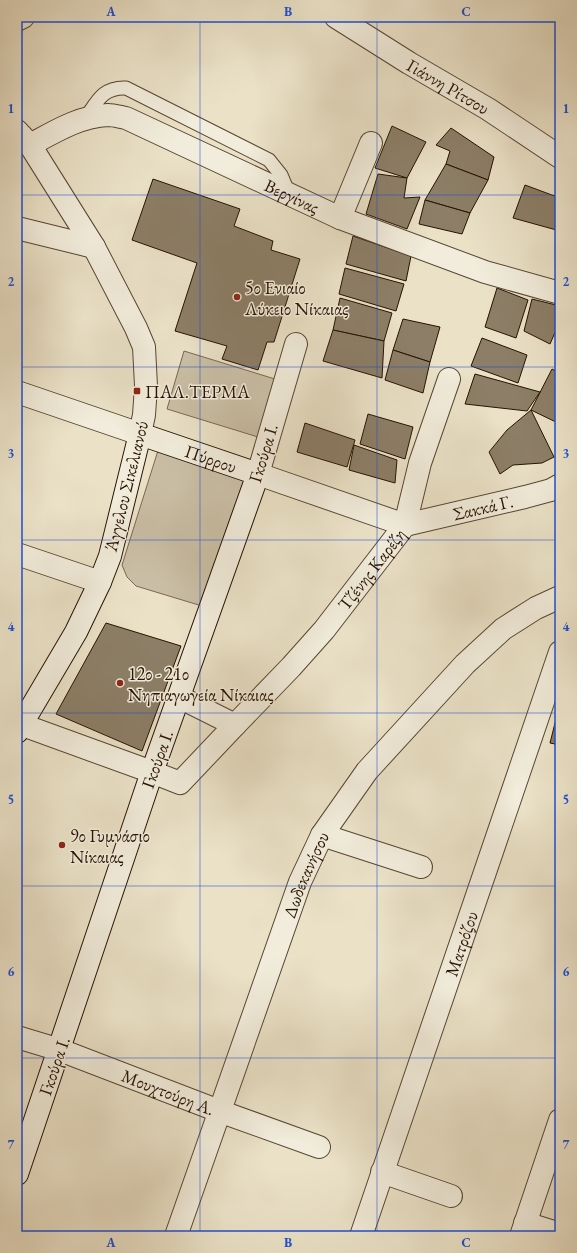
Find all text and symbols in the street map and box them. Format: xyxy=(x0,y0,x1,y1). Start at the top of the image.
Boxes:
text: A xyxy=(105,3,116,20)
text: B xyxy=(284,3,292,20)
text: C xyxy=(461,3,471,20)
street label: Γιάννη Ρίτσου xyxy=(403,53,494,119)
text: 1 xyxy=(8,100,15,117)
text: 1 xyxy=(563,100,570,117)
street label: Βεργίνας xyxy=(261,173,323,218)
text: 2 xyxy=(8,273,15,290)
text: 2 xyxy=(563,273,570,290)
place label: 5ο Ενιαίο Λύκειο Νίκαιας xyxy=(244,276,349,320)
marker: 5ο Ενιαίο Λύκειο Νίκαιας xyxy=(232,292,242,302)
place label: ΠΑΛ.ΤΕΡΜΑ xyxy=(145,380,250,403)
marker: ΠΑΛ.ΤΕΡΜΑ xyxy=(132,386,142,396)
street label: Άγγελου Σικελιανού xyxy=(98,418,153,555)
street label: Γκούρα Ι. xyxy=(243,421,283,485)
street label: Πύρρου xyxy=(182,439,240,477)
text: 3 xyxy=(8,445,15,462)
text: 3 xyxy=(563,445,570,462)
street label: Σακκά Γ. xyxy=(451,489,515,525)
street label: Τζένης Καρέζη xyxy=(332,523,410,615)
text: 4 xyxy=(8,618,15,635)
text: 4 xyxy=(563,618,570,635)
place label: 12ο - 21ο Νηπιαγωγεία Νίκαιας xyxy=(128,662,274,706)
marker: 12ο - 21ο Νηπιαγωγεία Νίκαιας xyxy=(115,678,125,688)
street label: Γκούρα Ι. xyxy=(136,727,178,791)
text: 5 xyxy=(8,791,14,808)
text: 5 xyxy=(563,791,569,808)
place label: 9ο Γυμνάσιο Νίκαιας xyxy=(70,824,150,868)
street label: Δωδεκανήσου xyxy=(277,828,334,921)
marker: 9ο Γυμνάσιο Νίκαιας xyxy=(57,840,67,850)
street label: Ματρόζου xyxy=(439,908,482,979)
text: 6 xyxy=(8,963,15,980)
text: 6 xyxy=(563,963,570,980)
street label: Γκούρα Ι. xyxy=(33,1034,75,1098)
street label: Μουχτούρη Α. xyxy=(119,1063,218,1120)
text: 7 xyxy=(8,1136,15,1153)
text: 7 xyxy=(563,1136,570,1153)
text: A xyxy=(105,1234,116,1251)
text: B xyxy=(284,1234,292,1251)
text: C xyxy=(461,1234,471,1251)

